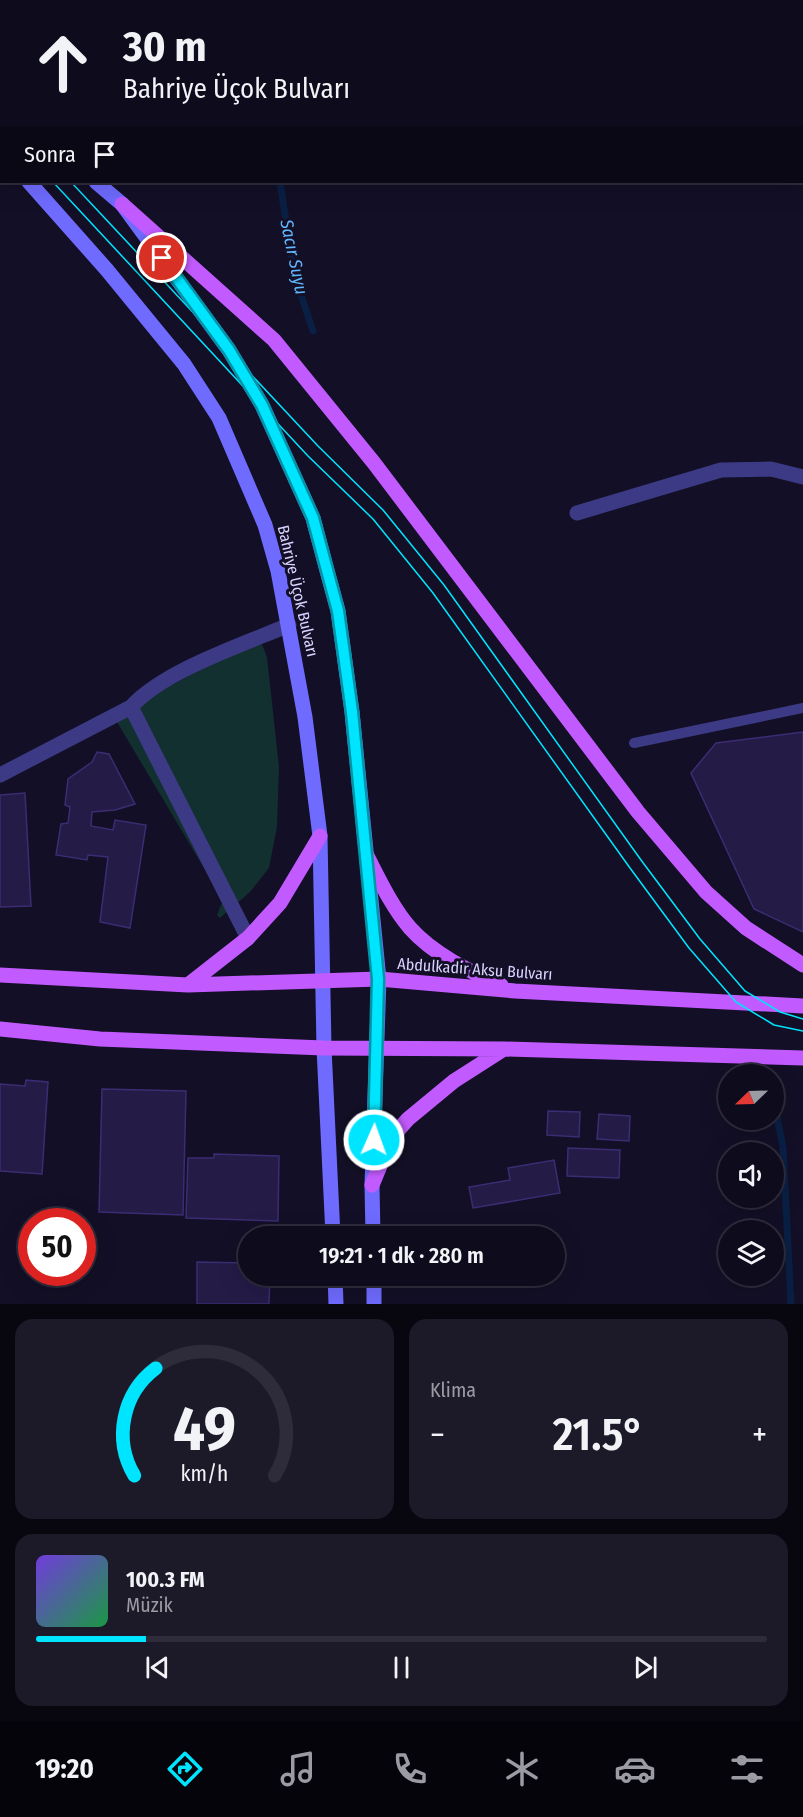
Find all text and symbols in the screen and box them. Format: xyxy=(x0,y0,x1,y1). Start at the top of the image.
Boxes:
text: 30 m xyxy=(123,22,207,72)
icon: ahead xyxy=(24,24,102,102)
text: Bahriye Üçok Bulvarı xyxy=(123,73,350,105)
icon: arrive xyxy=(88,138,121,171)
text: Sonra xyxy=(24,141,76,168)
water label: Sacır Suyu xyxy=(275,216,313,297)
pin xyxy=(136,232,187,283)
icon: arrive xyxy=(145,241,178,274)
street label: Bahriye Üçok Bulvarı xyxy=(274,523,322,659)
street label: Abdulkadir Aksu Bulvarı xyxy=(397,954,553,984)
north arrow xyxy=(718,1064,784,1130)
map controls xyxy=(718,1064,784,1286)
position arrow xyxy=(342,1108,406,1172)
button: sound xyxy=(718,1142,784,1208)
speed limit sign: 50 xyxy=(18,1208,96,1286)
button: layers xyxy=(718,1220,784,1286)
text: 19:21 · 1 dk · 280 m xyxy=(319,1242,484,1269)
text: Klima xyxy=(430,1378,476,1402)
text: 49 xyxy=(173,1392,236,1467)
text: 21.5° xyxy=(553,1408,644,1462)
text: − xyxy=(430,1415,445,1455)
text: + xyxy=(752,1415,767,1455)
text: km/h xyxy=(181,1461,228,1487)
text: 100.3 FM xyxy=(126,1566,205,1593)
text: Müzik xyxy=(126,1593,173,1617)
icon: previous xyxy=(141,1651,174,1684)
icon: pause xyxy=(385,1651,418,1684)
icon: next xyxy=(629,1651,662,1684)
icon: directions xyxy=(164,1748,206,1790)
icon: music xyxy=(277,1748,319,1790)
icon: phone xyxy=(389,1748,431,1790)
icon: climate xyxy=(501,1748,543,1790)
icon: car xyxy=(614,1748,656,1790)
icon: filters xyxy=(726,1748,768,1790)
text: 19:20 xyxy=(35,1753,94,1785)

